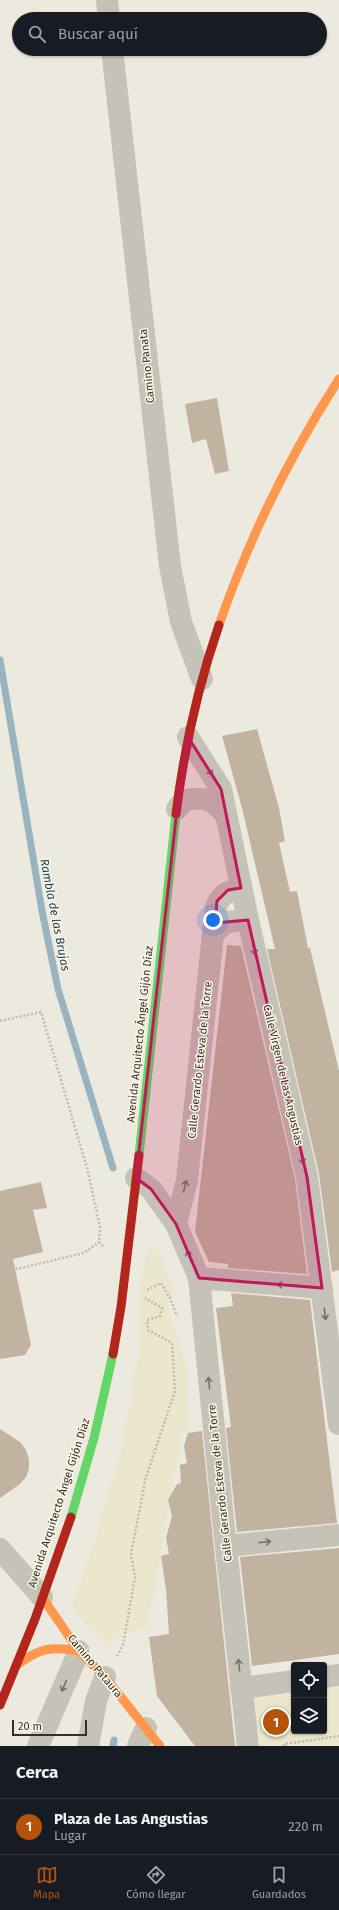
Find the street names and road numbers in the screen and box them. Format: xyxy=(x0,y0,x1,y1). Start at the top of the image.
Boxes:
street label: Camino Panata xyxy=(137,328,157,404)
street label: Avenida Arquitecto Ángel Gijón Díaz xyxy=(123,945,156,1123)
street label: Calle Gerardo Esteva de la Torre xyxy=(185,981,215,1139)
street label: Calle Virgen de Las Angustias xyxy=(260,1003,306,1147)
street label: Calle Gerardo Esteva de la Torre xyxy=(205,1404,235,1562)
street label: Avenida Arquitecto Ángel Gijón Díaz xyxy=(24,1416,93,1589)
street label: Camino Pataura xyxy=(65,1632,125,1700)

